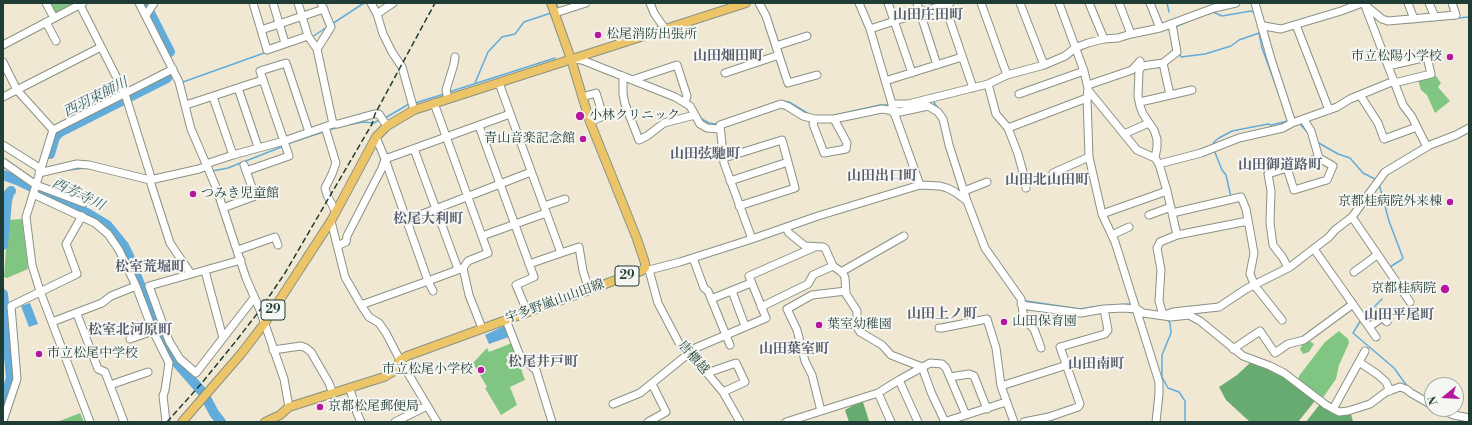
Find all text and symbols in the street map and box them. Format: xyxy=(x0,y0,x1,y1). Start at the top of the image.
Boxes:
district label: 山田庄田町 xyxy=(893,8,963,24)
place label: 松尾消防出張所 xyxy=(606,27,697,43)
marker: 松尾消防出張所 xyxy=(593,30,603,40)
district label: 山田畑田町 xyxy=(693,49,763,65)
place label: 市立松陽小学校 xyxy=(1351,49,1442,65)
marker: 市立松陽小学校 xyxy=(1445,52,1455,62)
water label: 西羽束師川 xyxy=(61,75,131,121)
place label: 小林クリニック xyxy=(589,108,680,124)
marker: 小林クリニック xyxy=(574,110,586,122)
place label: 青山音楽記念館 xyxy=(484,131,575,147)
marker: 青山音楽記念館 xyxy=(578,134,588,144)
district label: 山田弦馳町 xyxy=(670,147,740,163)
district label: 山田御道路町 xyxy=(1238,158,1322,174)
district label: 山田出口町 xyxy=(847,169,917,185)
district label: 山田北山田町 xyxy=(1005,173,1089,189)
water label: 西芳寺川 xyxy=(49,175,107,215)
place label: つみき児童館 xyxy=(201,186,279,202)
marker: つみき児童館 xyxy=(188,189,198,199)
place label: 京都桂病院外来棟 xyxy=(1338,194,1442,210)
marker: 京都桂病院外来棟 xyxy=(1445,197,1455,207)
district label: 松尾大利町 xyxy=(393,212,463,228)
district label: 松室荒堀町 xyxy=(115,260,185,276)
road number: 29 xyxy=(615,266,639,286)
street label: 宇多野嵐山山田線 xyxy=(503,277,607,327)
place label: 京都桂病院 xyxy=(1371,281,1436,297)
marker: 京都桂病院 xyxy=(1439,283,1451,295)
road number: 29 xyxy=(261,300,285,320)
district label: 山田上ノ町 xyxy=(907,307,977,323)
district label: 山田平尾町 xyxy=(1364,308,1434,324)
place label: 山田保育園 xyxy=(1012,314,1077,330)
place label: 葉室幼稚園 xyxy=(827,317,892,333)
marker: 山田保育園 xyxy=(999,317,1009,327)
marker: 葉室幼稚園 xyxy=(814,320,824,330)
district label: 松室北河原町 xyxy=(88,323,172,339)
street label: 唐櫃越 xyxy=(674,338,712,378)
district label: 山田葉室町 xyxy=(759,342,829,358)
place label: 市立松尾中学校 xyxy=(47,346,138,362)
marker: 市立松尾中学校 xyxy=(34,349,44,359)
district label: 松尾井戸町 xyxy=(508,355,578,371)
district label: 山田南町 xyxy=(1068,357,1124,373)
place label: 市立松尾小学校 xyxy=(382,362,473,378)
marker: 市立松尾小学校 xyxy=(476,365,486,375)
north arrow xyxy=(1424,377,1464,417)
text: N xyxy=(1426,394,1442,407)
place label: 京都松尾郵便局 xyxy=(328,399,419,415)
marker: 京都松尾郵便局 xyxy=(315,402,325,412)

